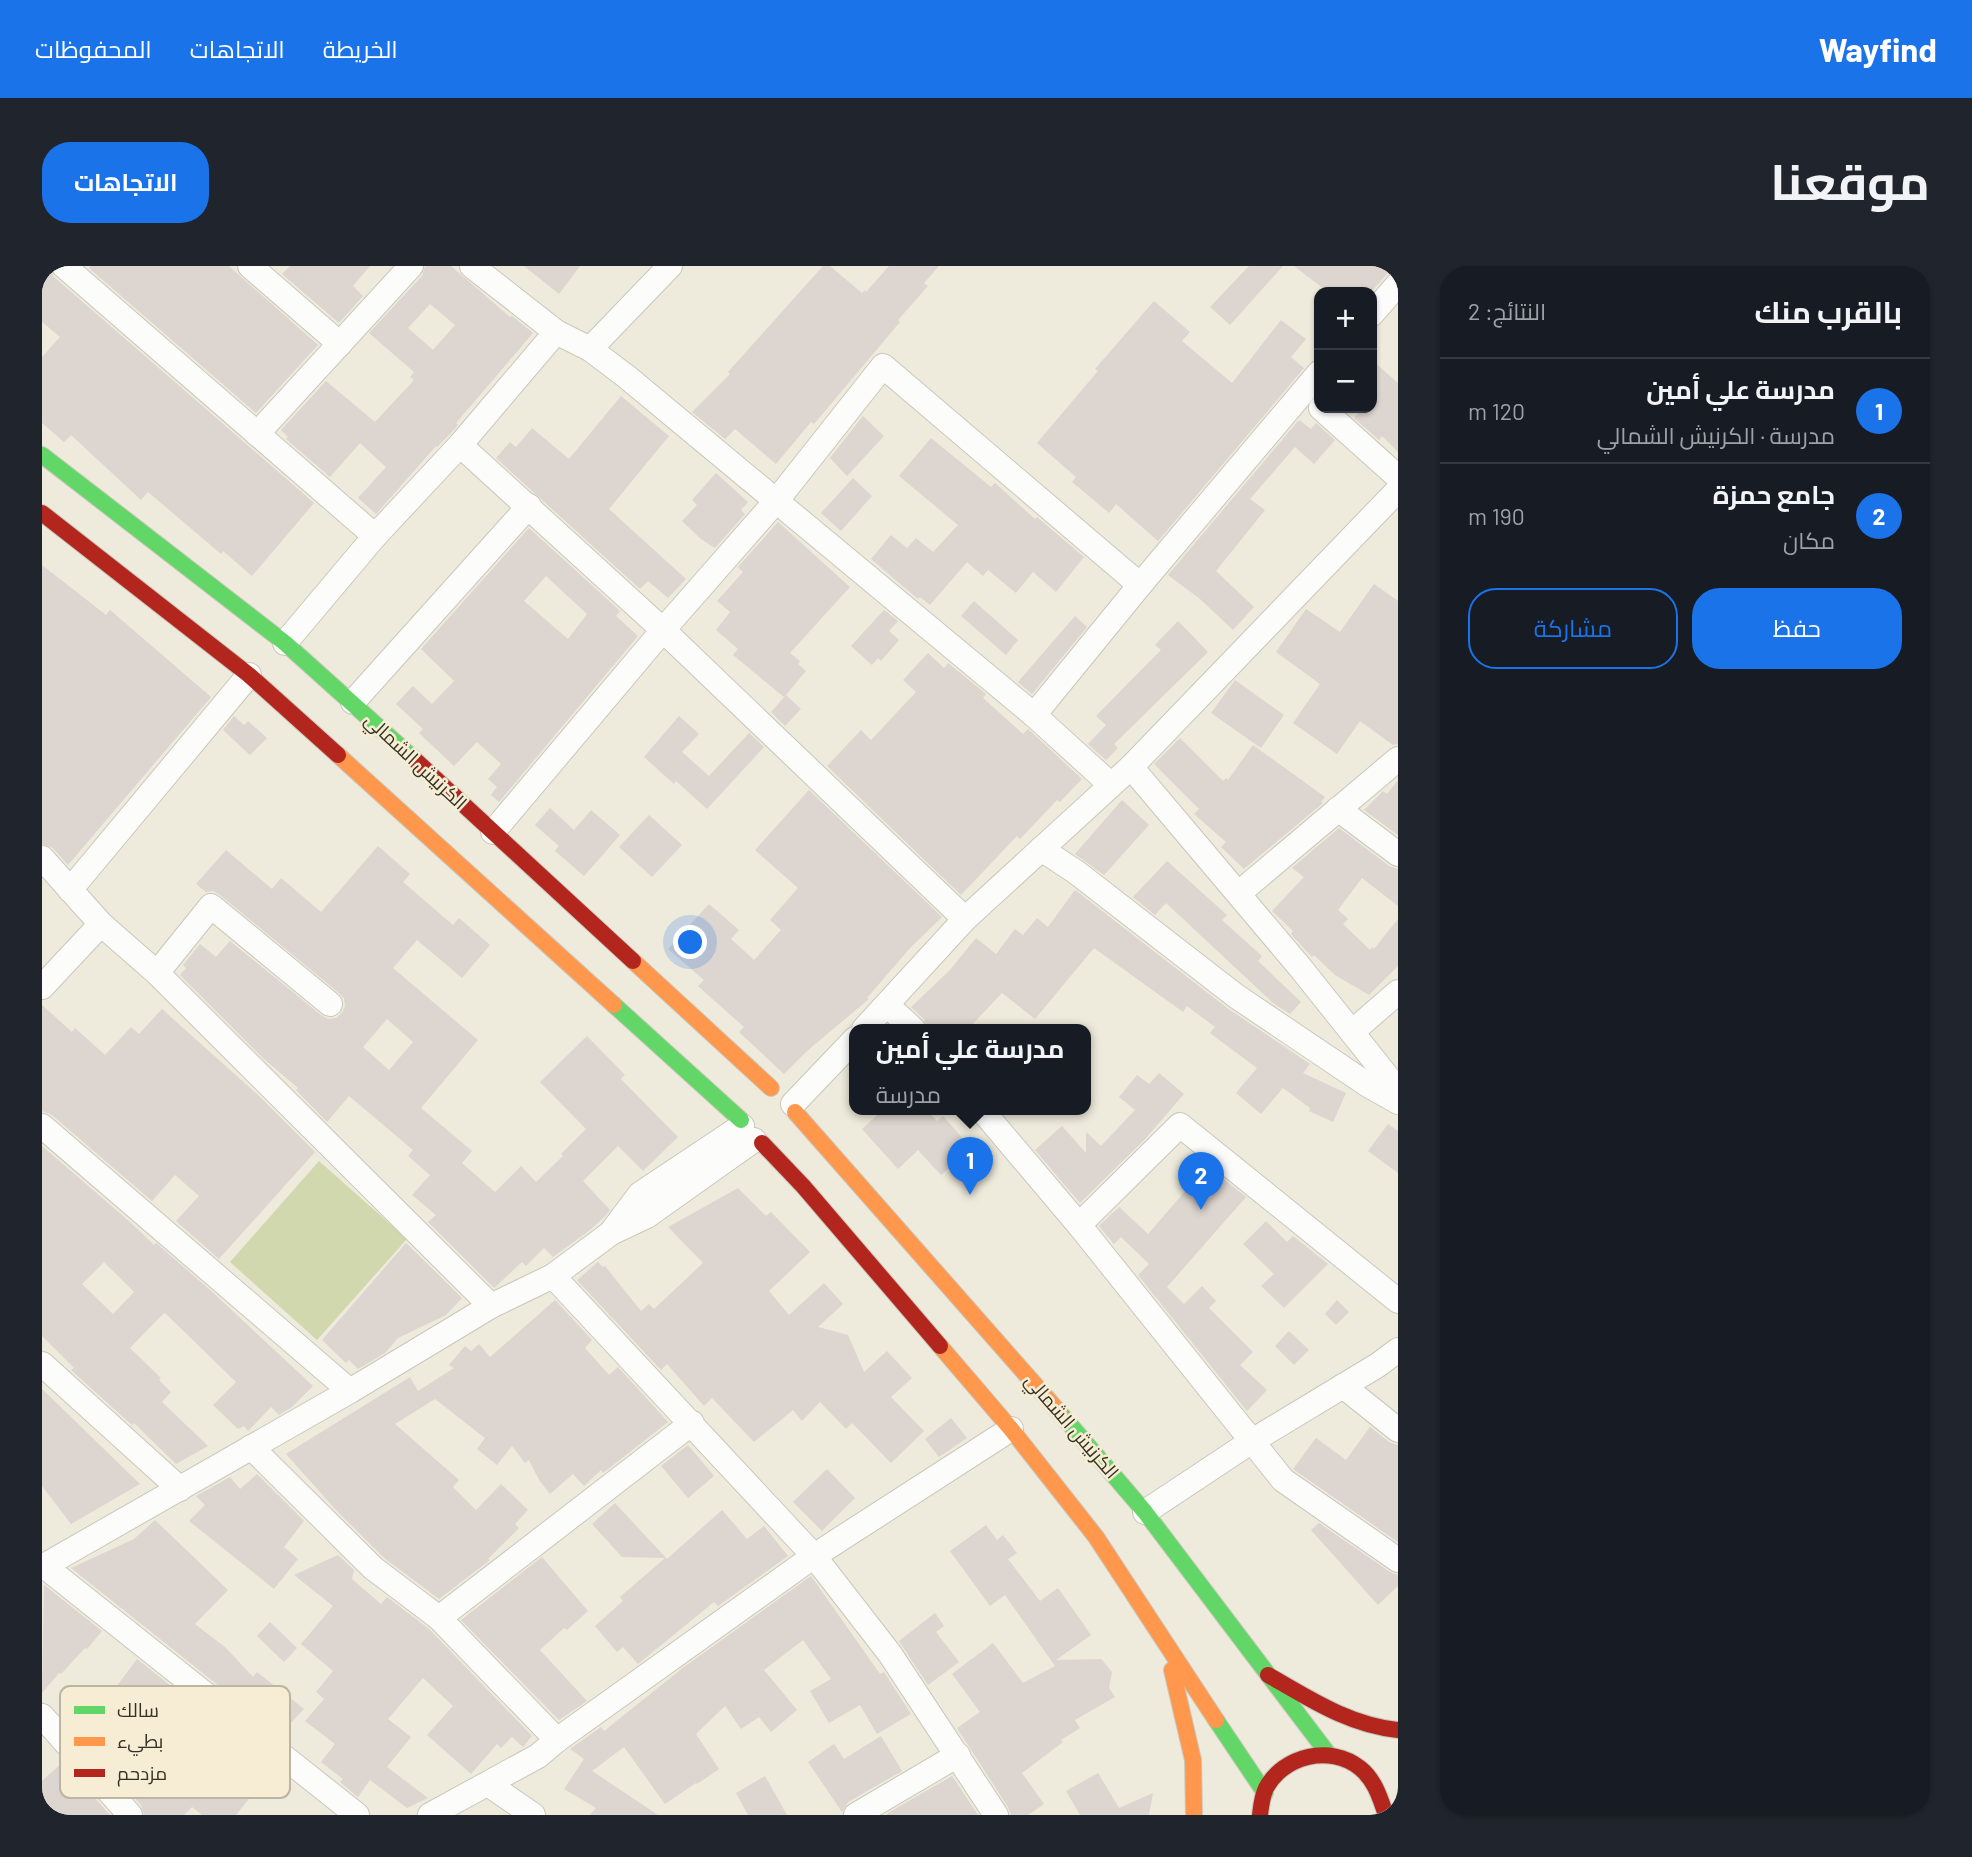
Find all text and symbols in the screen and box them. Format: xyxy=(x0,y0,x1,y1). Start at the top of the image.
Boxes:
text: Wayfind xyxy=(1819,29,1937,69)
text: المحفوظات xyxy=(35,34,152,63)
text: الاتجاهات xyxy=(190,34,285,63)
text: الخريطة xyxy=(323,34,398,63)
button: الاتجاهات xyxy=(42,142,209,223)
text: موقعنا xyxy=(1770,151,1930,210)
map controls xyxy=(1314,287,1377,413)
button: + xyxy=(1314,287,1377,350)
text: بالقرب منك xyxy=(1754,293,1902,329)
text: النتائج: 2 xyxy=(1468,297,1546,325)
button: − xyxy=(1314,350,1377,413)
text: مدرسة علي أمين xyxy=(1646,373,1835,404)
text: 120 m xyxy=(1468,397,1525,425)
text: 1 xyxy=(1875,397,1883,425)
text: مدرسة · الكرنيش الشمالي xyxy=(1597,421,1835,449)
text: جامع حمزة xyxy=(1713,478,1835,509)
text: 190 m xyxy=(1468,502,1525,530)
text: 2 xyxy=(1873,502,1885,530)
text: مكان xyxy=(1783,526,1835,554)
button: مشاركة xyxy=(1468,588,1678,669)
button: حفظ xyxy=(1692,588,1902,669)
street label: الكرنيش الشمالي xyxy=(358,707,472,817)
your location xyxy=(673,925,707,959)
popup xyxy=(849,1024,1091,1115)
text: مدرسة علي أمين xyxy=(876,1032,1064,1063)
text: مدرسة xyxy=(876,1080,941,1108)
pin: 1 xyxy=(947,1137,993,1195)
pin: 2 xyxy=(1178,1152,1224,1210)
street label: الكرنيش الشمالي xyxy=(1018,1369,1124,1485)
legend xyxy=(60,1686,290,1798)
text: سالك xyxy=(117,1698,159,1721)
text: بطيء xyxy=(117,1729,163,1756)
text: مزدحم xyxy=(117,1761,167,1787)

